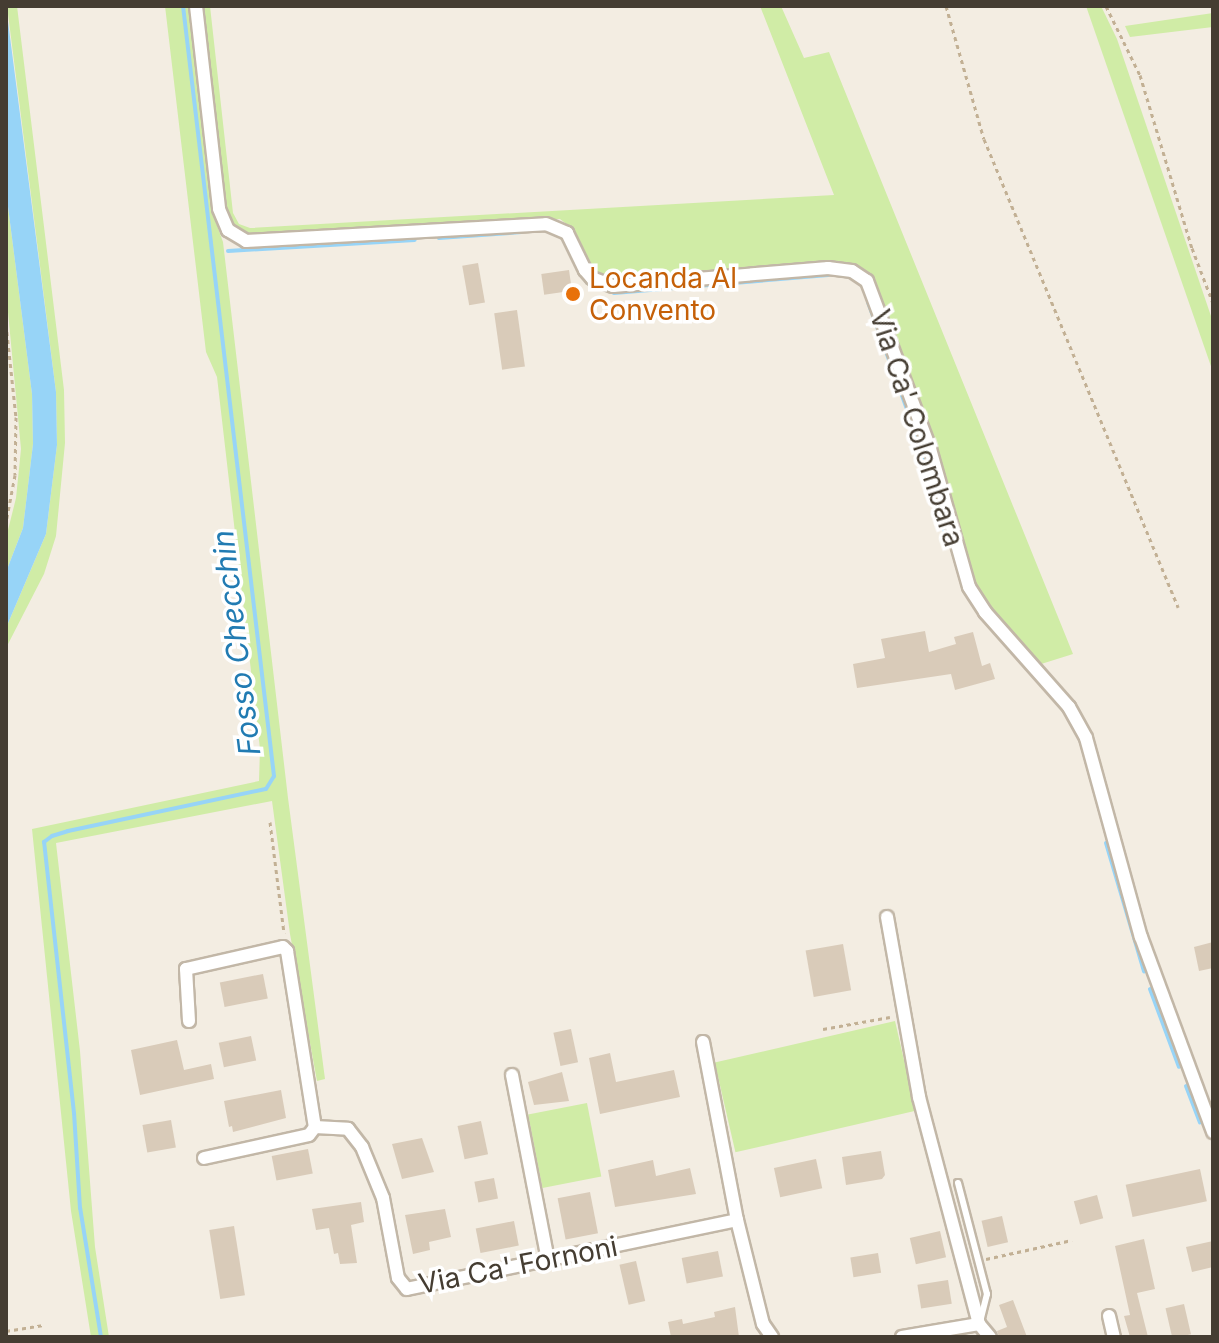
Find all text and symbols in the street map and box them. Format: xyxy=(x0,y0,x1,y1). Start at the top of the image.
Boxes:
place label: Locanda Al Convento xyxy=(589,261,737,327)
marker: Locanda Al Convento xyxy=(564,285,582,303)
street label: Via Ca' Colombara xyxy=(863,305,971,551)
water label: Fosso Checchin xyxy=(204,528,268,758)
street label: Via Ca' Fornoni xyxy=(416,1229,620,1301)

